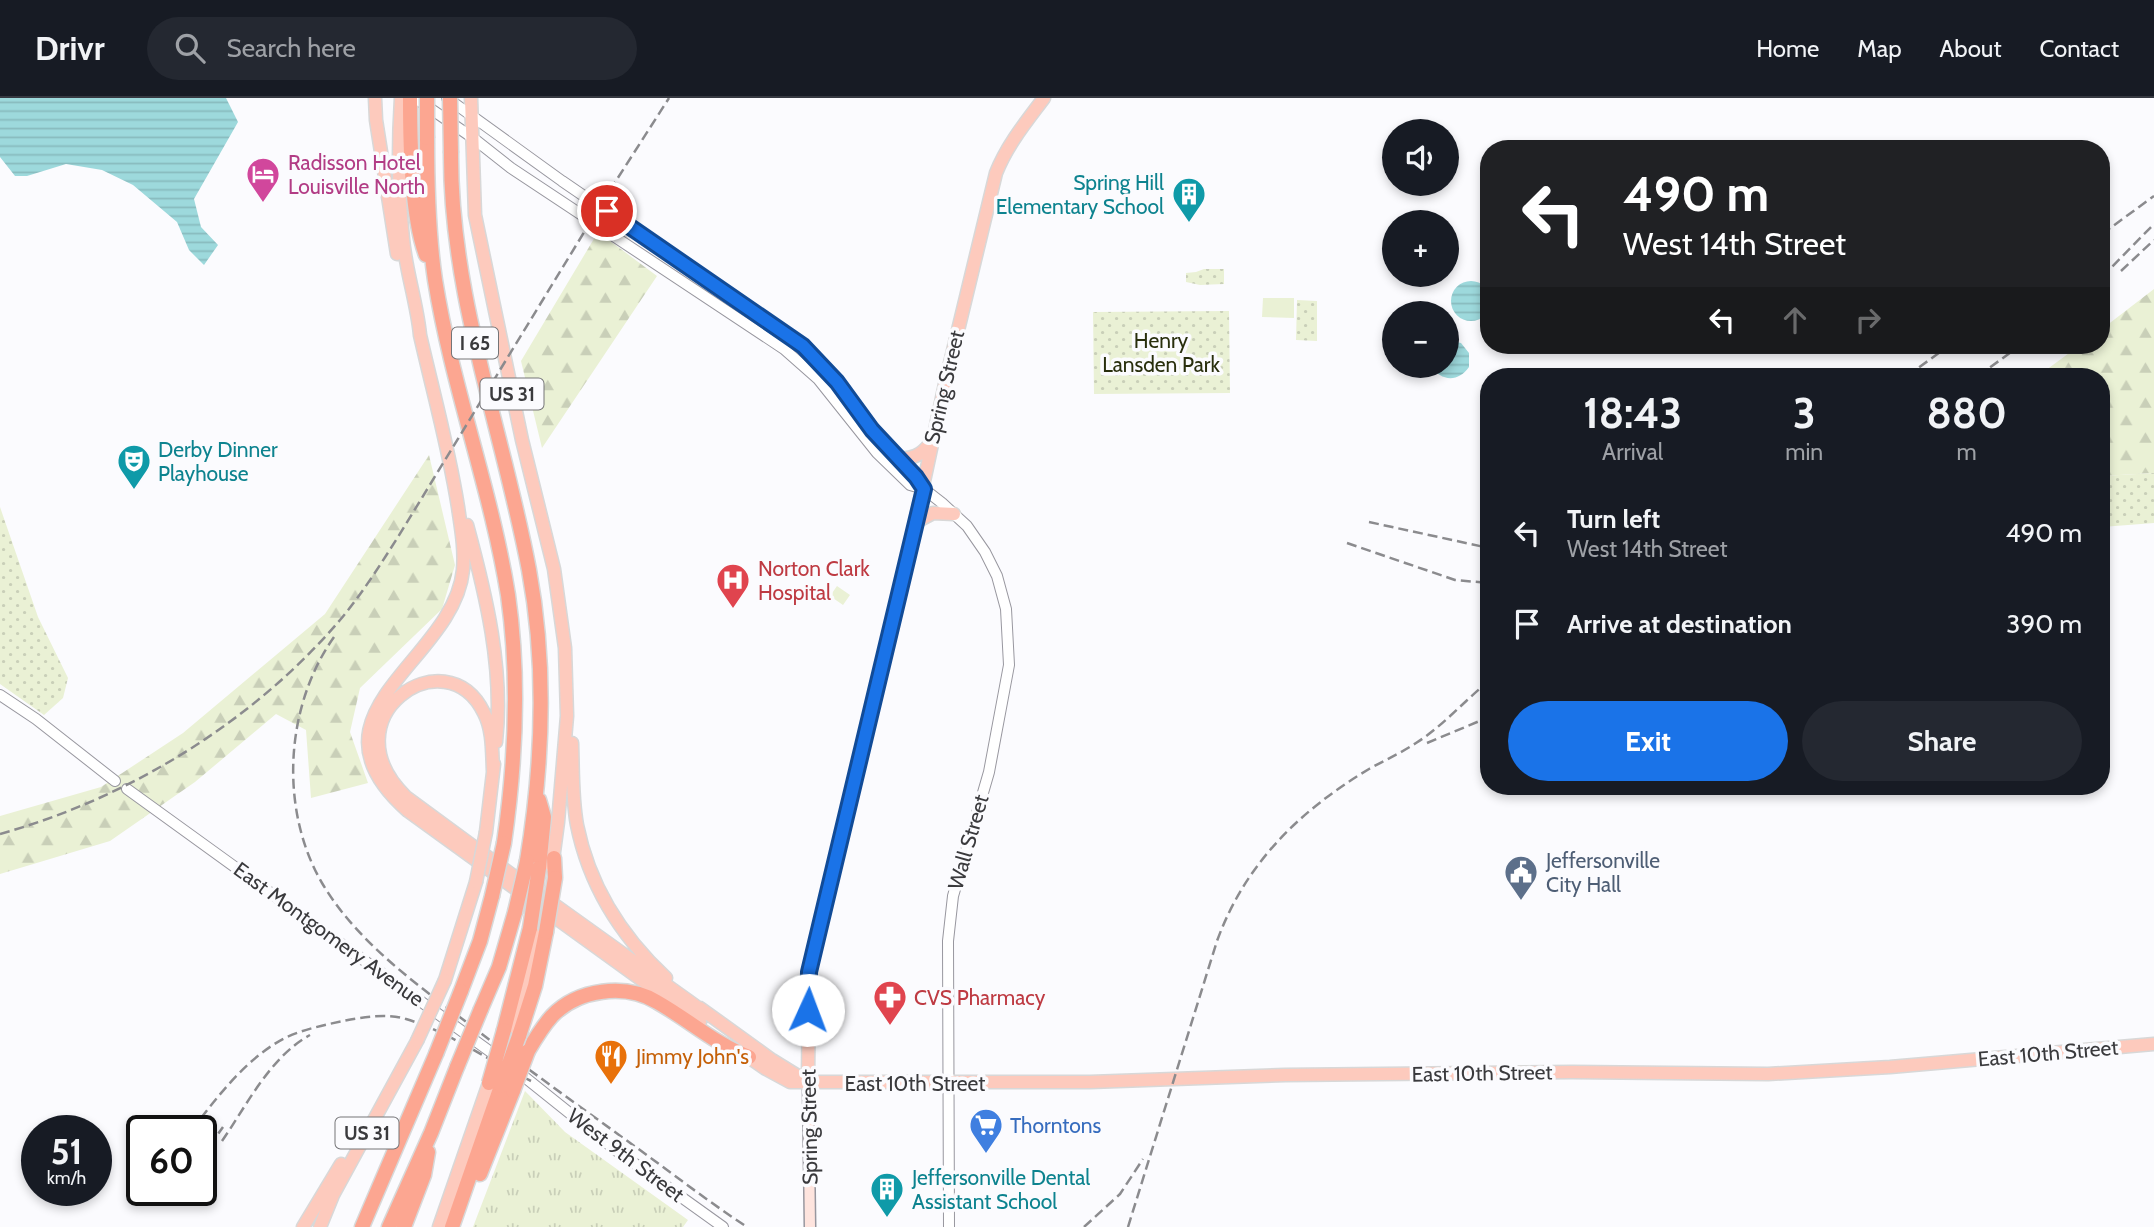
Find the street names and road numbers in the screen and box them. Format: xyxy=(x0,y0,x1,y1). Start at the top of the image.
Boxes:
road number: I 65 xyxy=(452,328,498,358)
street label: Spring Street xyxy=(919,328,969,446)
road number: US 31 xyxy=(480,378,544,410)
street label: Wall Street xyxy=(943,792,993,892)
street label: East Montgomery Avenue xyxy=(229,857,429,1012)
street label: East 10th Street xyxy=(1977,1034,2119,1072)
street label: East 10th Street xyxy=(1411,1059,1553,1087)
street label: Spring Street xyxy=(795,1069,823,1185)
street label: East 10th Street xyxy=(845,1071,985,1096)
street label: West 9th Street xyxy=(563,1103,689,1207)
road number: US 31 xyxy=(336,1118,398,1148)

